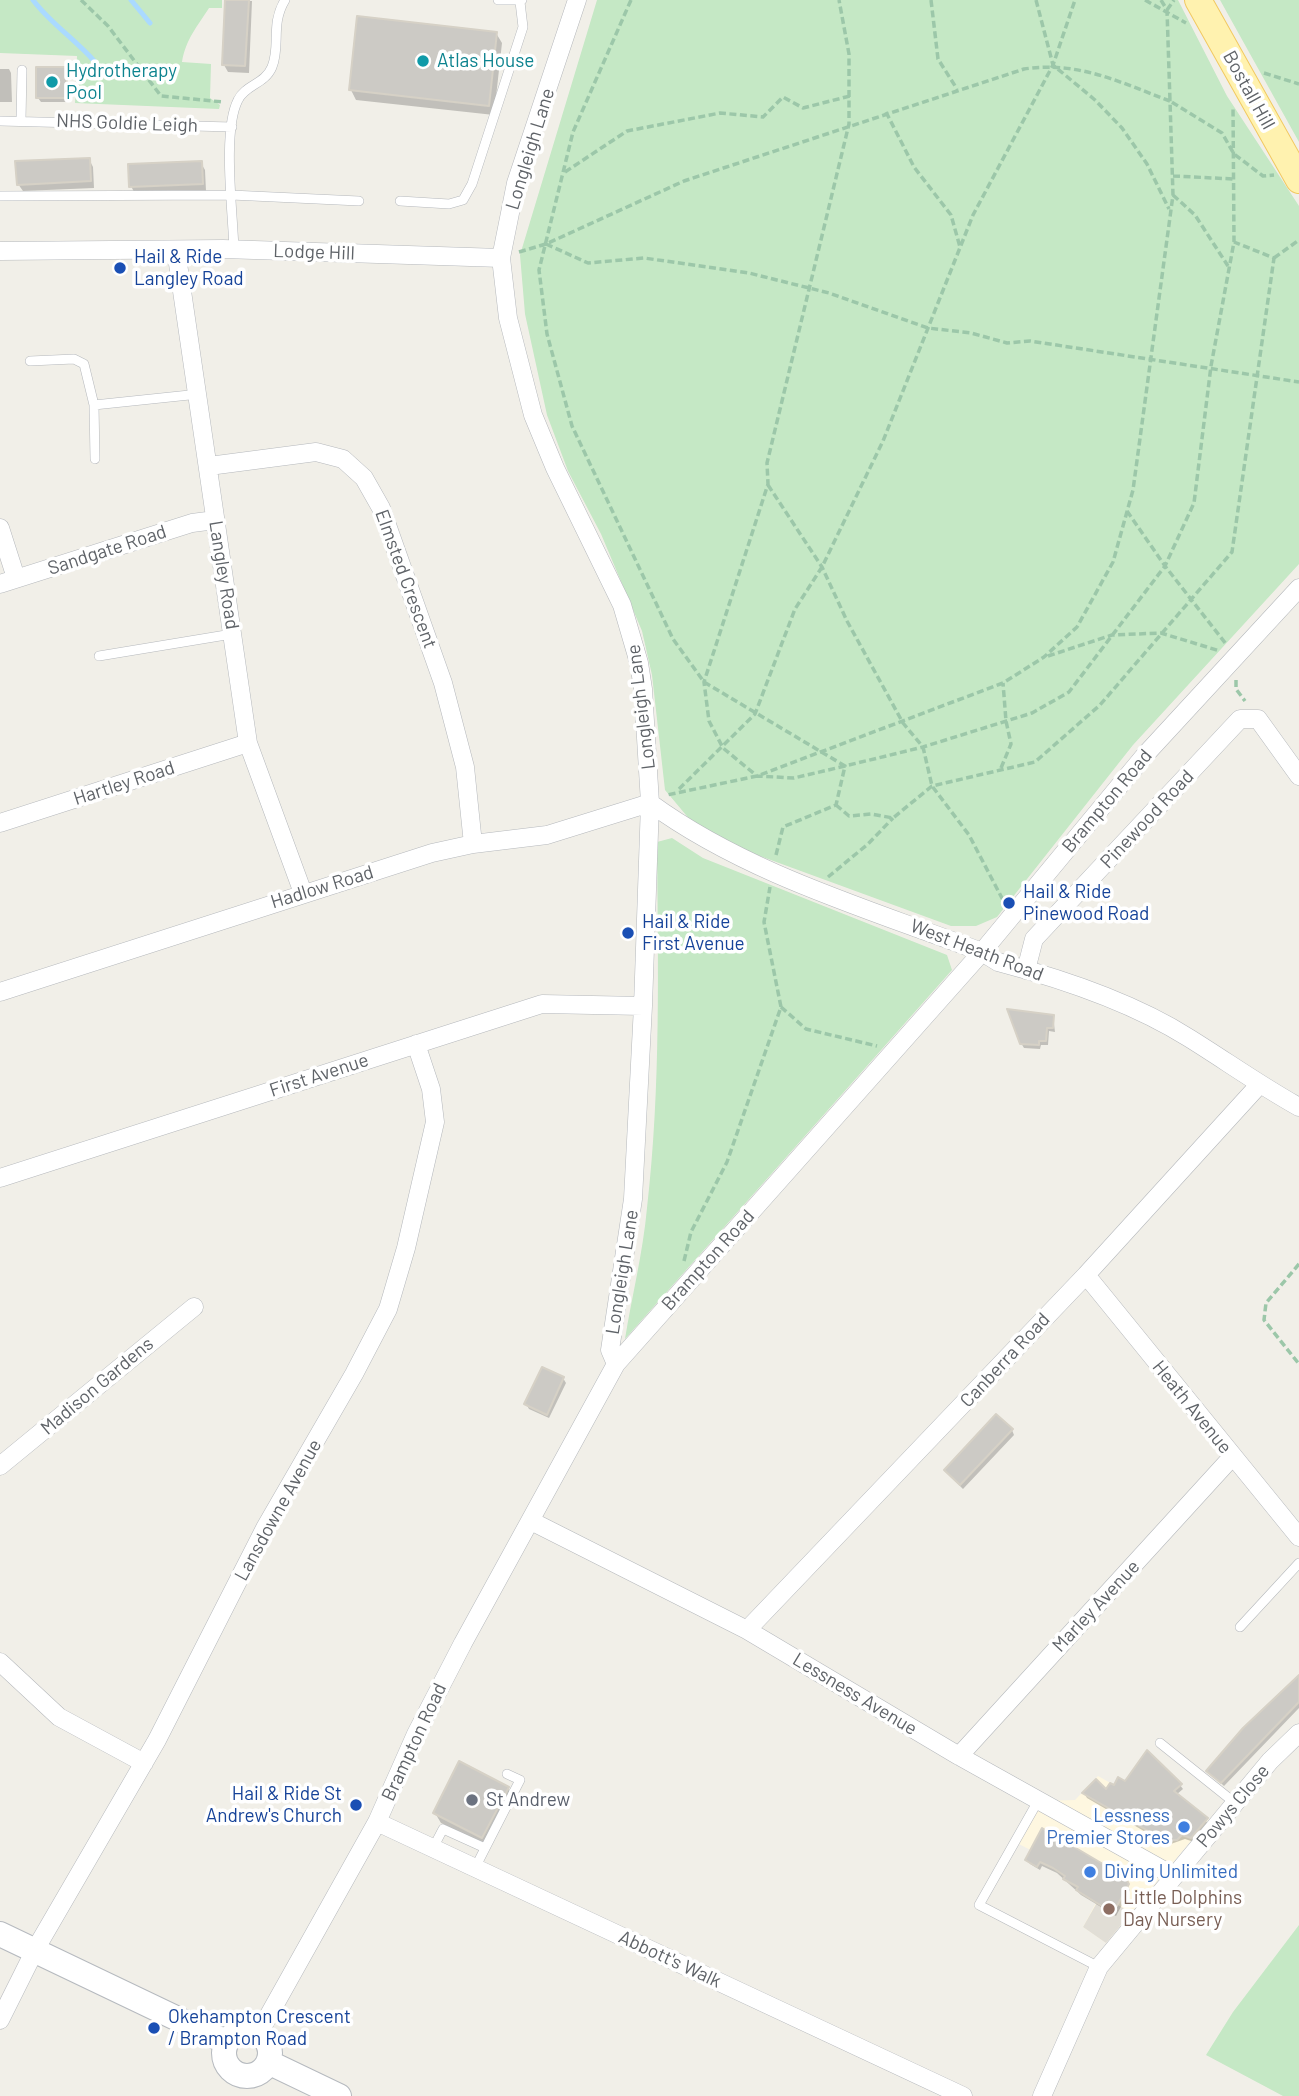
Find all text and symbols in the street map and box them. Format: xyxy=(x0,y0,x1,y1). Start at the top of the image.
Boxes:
street label: Bostall Hill xyxy=(1218,47,1280,133)
place label: Atlas House xyxy=(437,50,534,72)
marker: Atlas House xyxy=(415,53,431,69)
place label: Hydrotherapy Pool xyxy=(66,60,177,104)
marker: Hydrotherapy Pool xyxy=(44,74,60,90)
street label: Longleigh Lane xyxy=(501,85,559,213)
street label: NHS Goldie Leigh xyxy=(56,109,198,137)
street label: Lodge Hill xyxy=(273,239,355,265)
place label: Hail & Ride Langley Road xyxy=(134,246,244,290)
marker: Hail & Ride Langley Road xyxy=(112,260,128,276)
street label: Elmsted Crescent xyxy=(370,506,442,652)
street label: Langley Road xyxy=(204,519,244,631)
street label: Sandgate Road xyxy=(45,520,169,580)
street label: Longleigh Lane xyxy=(622,643,660,771)
street label: Brampton Road xyxy=(1057,745,1157,857)
street label: Hartley Road xyxy=(71,756,177,810)
street label: Pinewood Road xyxy=(1096,765,1198,873)
street label: Hadlow Road xyxy=(268,861,376,913)
place label: Hail & Ride Pinewood Road xyxy=(1023,881,1149,925)
marker: Hail & Ride Pinewood Road xyxy=(1001,895,1017,911)
place label: Hail & Ride First Avenue xyxy=(642,911,745,955)
street label: West Heath Road xyxy=(907,914,1047,986)
marker: Hail & Ride First Avenue xyxy=(620,925,636,941)
street label: First Avenue xyxy=(267,1048,371,1102)
street label: Brampton Road xyxy=(657,1205,759,1315)
street label: Longleigh Lane xyxy=(601,1208,643,1336)
street label: Canberra Road xyxy=(955,1308,1055,1412)
street label: Madison Gardens xyxy=(36,1332,158,1440)
street label: Heath Avenue xyxy=(1147,1356,1237,1458)
street label: Lansdowne Avenue xyxy=(230,1435,326,1585)
street label: Marley Avenue xyxy=(1048,1555,1144,1657)
street label: Lessness Avenue xyxy=(789,1648,921,1740)
street label: Brampton Road xyxy=(377,1679,451,1805)
street label: Powys Close xyxy=(1192,1760,1274,1852)
place label: Hail & Ride St Andrew's Church xyxy=(206,1783,342,1827)
place label: St Andrew xyxy=(486,1789,570,1811)
marker: St Andrew xyxy=(464,1792,480,1808)
marker: Hail & Ride St Andrew's Church xyxy=(348,1797,364,1813)
place label: Lessness Premier Stores xyxy=(1046,1805,1170,1849)
marker: Lessness Premier Stores xyxy=(1176,1819,1192,1835)
place label: Diving Unlimited xyxy=(1104,1861,1238,1883)
marker: Diving Unlimited xyxy=(1082,1864,1098,1880)
place label: Little Dolphins Day Nursery xyxy=(1123,1887,1242,1931)
marker: Little Dolphins Day Nursery xyxy=(1101,1901,1117,1917)
street label: Abbott's Walk xyxy=(615,1925,725,1993)
place label: Okehampton Crescent / Brampton Road xyxy=(168,2006,351,2050)
marker: Okehampton Crescent / Brampton Road xyxy=(146,2020,162,2036)

